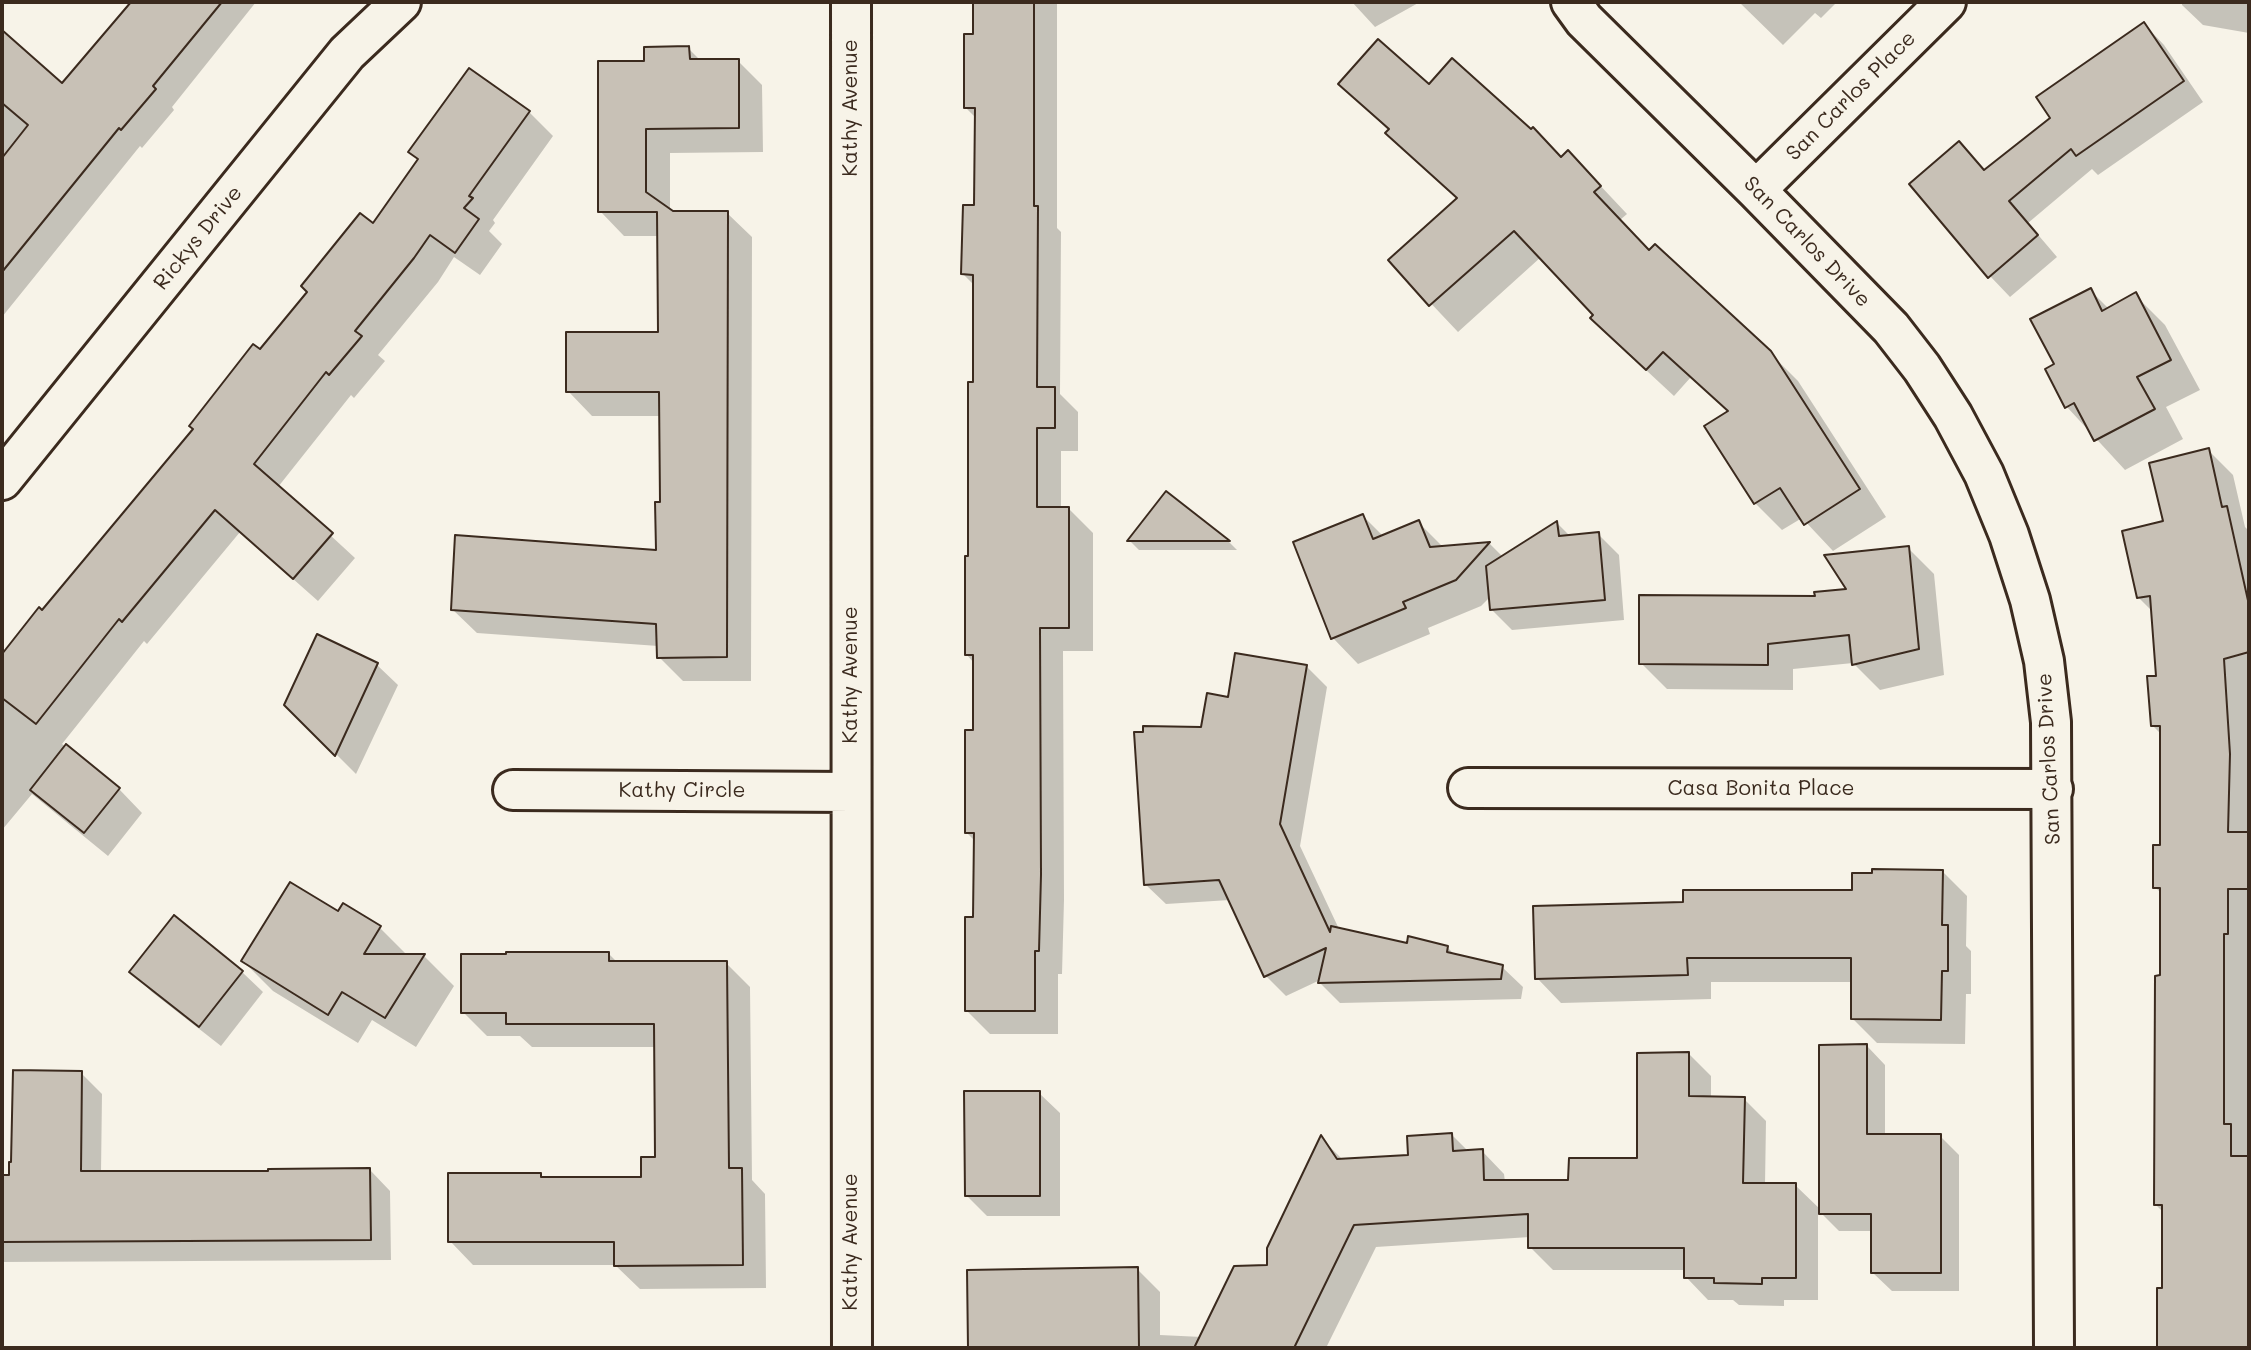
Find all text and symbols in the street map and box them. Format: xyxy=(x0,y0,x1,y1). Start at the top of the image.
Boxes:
street label: San Carlos Place xyxy=(1781,26,1921,166)
street label: Kathy Avenue xyxy=(838,39,864,177)
street label: San Carlos Drive xyxy=(1738,171,1876,313)
street label: Rickys Drive xyxy=(148,181,248,295)
street label: Kathy Avenue xyxy=(838,606,864,744)
street label: San Carlos Drive xyxy=(2032,672,2066,846)
street label: Casa Bonita Place xyxy=(1667,776,1855,802)
street label: Kathy Circle xyxy=(618,778,746,804)
street label: Kathy Avenue xyxy=(838,1173,864,1311)

